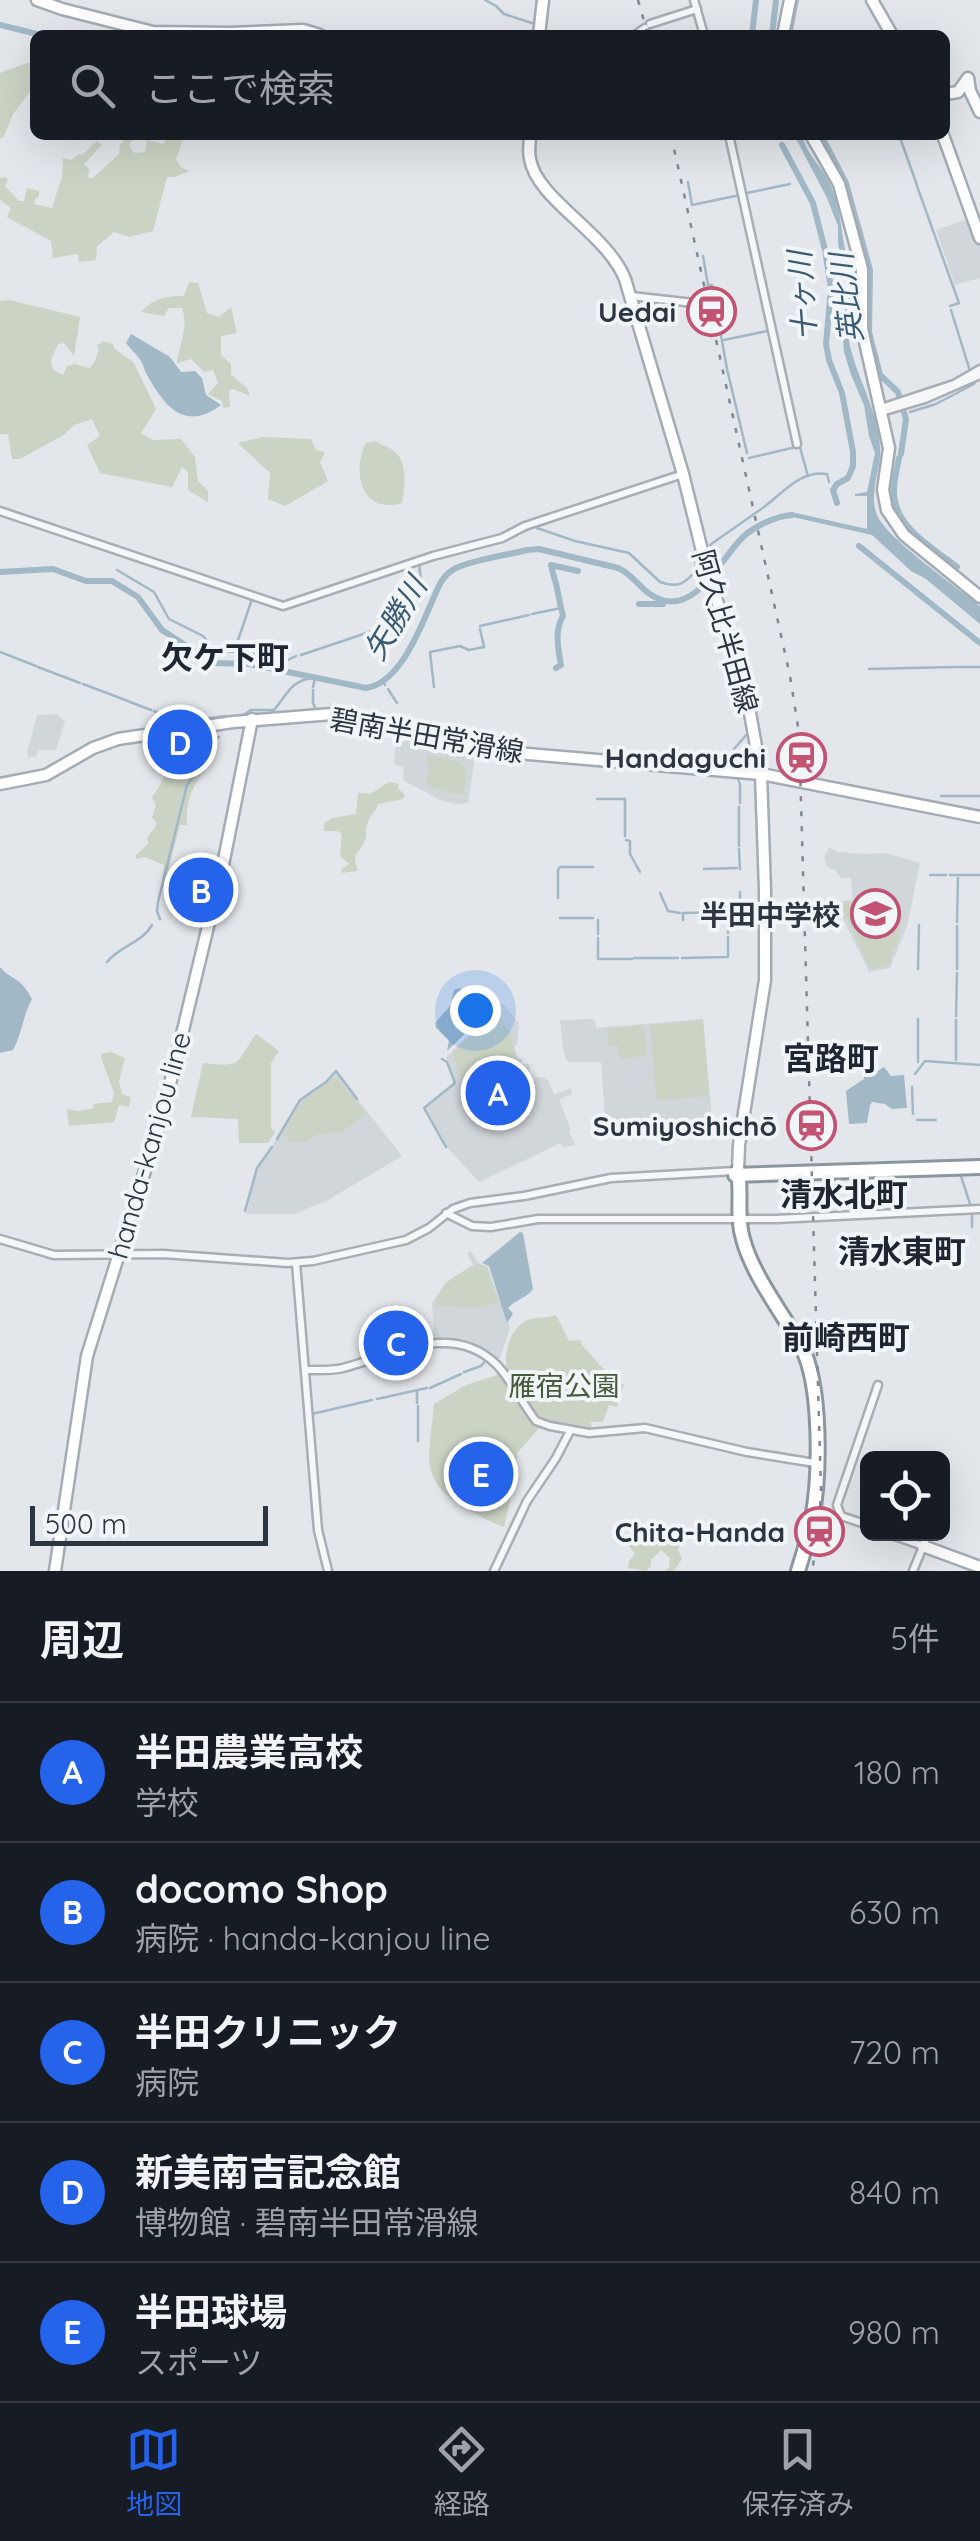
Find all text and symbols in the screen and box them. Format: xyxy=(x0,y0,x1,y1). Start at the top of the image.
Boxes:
search box xyxy=(30,30,950,140)
icon: search xyxy=(65,58,120,113)
text: ここで検索 xyxy=(145,64,335,112)
water label: 十ヶ川 xyxy=(780,247,824,342)
water label: 英比川 xyxy=(821,248,870,345)
station icon: Uedai xyxy=(685,285,737,337)
place label: Uedai xyxy=(598,294,676,329)
street label: 阿久比半田線 xyxy=(686,545,766,717)
water label: 矢勝川 xyxy=(356,567,436,666)
district label: 欠ケ下町 xyxy=(161,637,289,677)
street label: 碧南半田常滑線 xyxy=(327,701,527,769)
pin: D xyxy=(148,704,212,780)
station icon: Handaguchi xyxy=(775,731,827,783)
place label: Handaguchi xyxy=(605,740,766,775)
pin: B xyxy=(168,852,234,928)
school or university icon: 半田中学校 xyxy=(849,888,901,940)
place label: 半田中学校 xyxy=(700,897,840,932)
your location xyxy=(450,985,501,1036)
street label: handa-kanjou line xyxy=(100,1028,198,1262)
district label: 宮路町 xyxy=(783,1038,879,1078)
pin: A xyxy=(466,1056,530,1130)
station icon: Sumiyoshichō xyxy=(786,1099,838,1151)
place label: Sumiyoshichō xyxy=(593,1108,777,1143)
district label: 清水北町 xyxy=(780,1174,908,1214)
district label: 清水東町 xyxy=(838,1231,966,1271)
pin: C xyxy=(364,1306,428,1380)
district label: 前崎西町 xyxy=(782,1317,910,1357)
park label: 雁宿公園 xyxy=(508,1368,620,1403)
pin: E xyxy=(448,1436,514,1512)
map controls xyxy=(860,1451,950,1541)
button: locate xyxy=(860,1451,950,1541)
scale bar xyxy=(30,1501,268,1546)
station icon: Chita-Handa xyxy=(794,1505,846,1557)
text: 500 m xyxy=(45,1506,127,1541)
place label: Chita-Handa xyxy=(615,1514,785,1549)
text: 周辺 xyxy=(40,1613,124,1666)
text: 5件 xyxy=(891,1618,940,1658)
text: 半田農業高校 xyxy=(135,1728,363,1776)
text: A xyxy=(62,1752,83,1792)
text: 180 m xyxy=(854,1752,940,1792)
text: 学校 xyxy=(135,1782,199,1822)
text: docomo Shop xyxy=(135,1865,388,1913)
text: B xyxy=(62,1892,83,1932)
text: 630 m xyxy=(849,1892,940,1932)
text: 病院 · handa-kanjou line xyxy=(135,1918,491,1958)
text: 半田クリニック xyxy=(135,2008,401,2056)
text: C xyxy=(62,2032,83,2072)
text: 720 m xyxy=(849,2032,940,2072)
text: 病院 xyxy=(135,2062,199,2102)
text: 新美南吉記念館 xyxy=(135,2148,401,2196)
text: D xyxy=(61,2172,84,2212)
text: 840 m xyxy=(849,2172,940,2212)
text: 博物館 · 碧南半田常滑線 xyxy=(135,2202,479,2242)
text: 半田球場 xyxy=(135,2288,287,2336)
text: E xyxy=(63,2312,82,2352)
text: 980 m xyxy=(848,2312,940,2352)
text: スポーツ xyxy=(135,2342,262,2382)
tab: 地図 xyxy=(126,2422,182,2522)
tab: 経路 xyxy=(434,2422,490,2522)
tab: 保存済み xyxy=(742,2422,854,2522)

